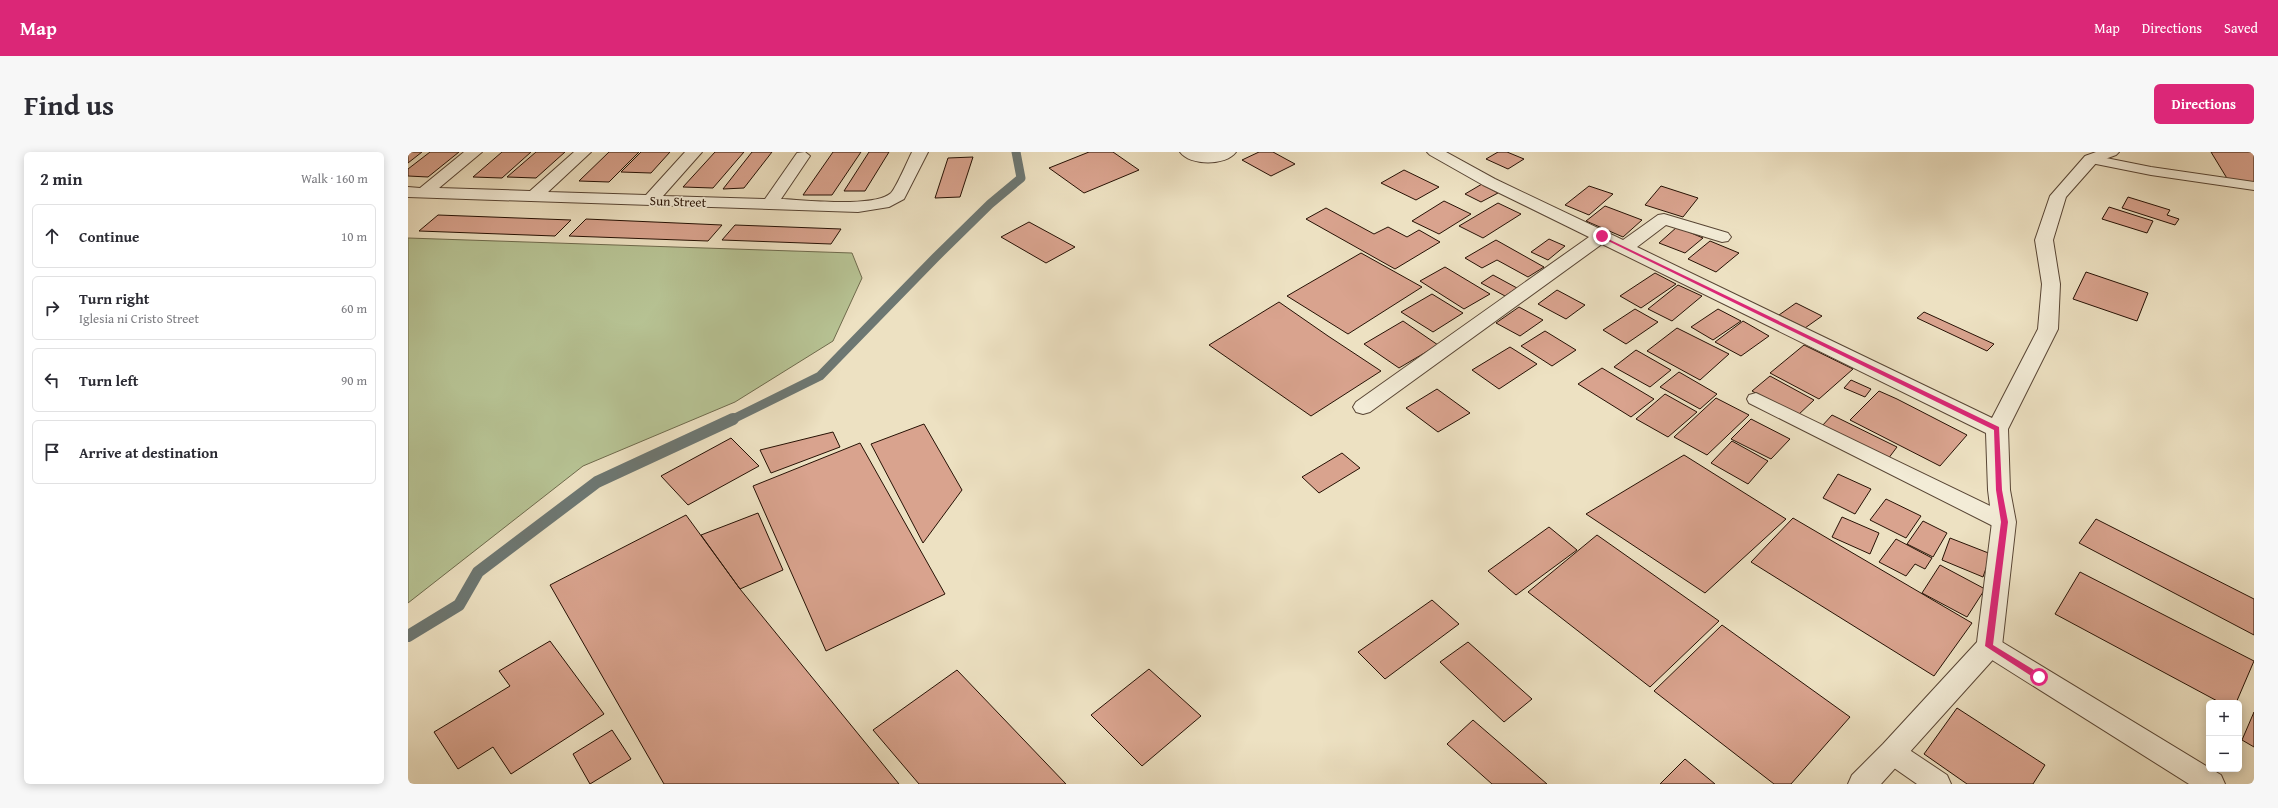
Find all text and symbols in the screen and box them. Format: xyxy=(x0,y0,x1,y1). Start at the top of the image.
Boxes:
text: Map xyxy=(20,14,57,42)
text: Map xyxy=(2094,18,2120,38)
text: Directions xyxy=(2142,18,2202,38)
text: Saved xyxy=(2224,18,2258,38)
text: Find us xyxy=(24,84,114,125)
button: Directions xyxy=(2154,84,2254,124)
text: 2 min xyxy=(40,166,82,191)
text: Walk · 160 m xyxy=(301,169,368,188)
street label: Sun Street xyxy=(649,191,707,212)
icon: ahead xyxy=(41,225,63,247)
text: Continue xyxy=(79,226,140,247)
text: 10 m xyxy=(341,227,367,246)
route end xyxy=(1593,227,1611,245)
text: Turn right xyxy=(79,288,150,309)
icon: right xyxy=(41,297,63,319)
text: 60 m xyxy=(341,299,367,318)
text: Iglesia ni Cristo Street xyxy=(79,309,199,328)
icon: left xyxy=(41,369,63,391)
text: Turn left xyxy=(79,370,138,391)
text: 90 m xyxy=(341,371,367,390)
icon: arrive xyxy=(41,441,63,463)
text: Arrive at destination xyxy=(79,442,218,463)
route start xyxy=(2030,668,2048,686)
map controls xyxy=(2206,700,2242,772)
button: + xyxy=(2206,700,2242,736)
button: − xyxy=(2206,736,2242,772)

